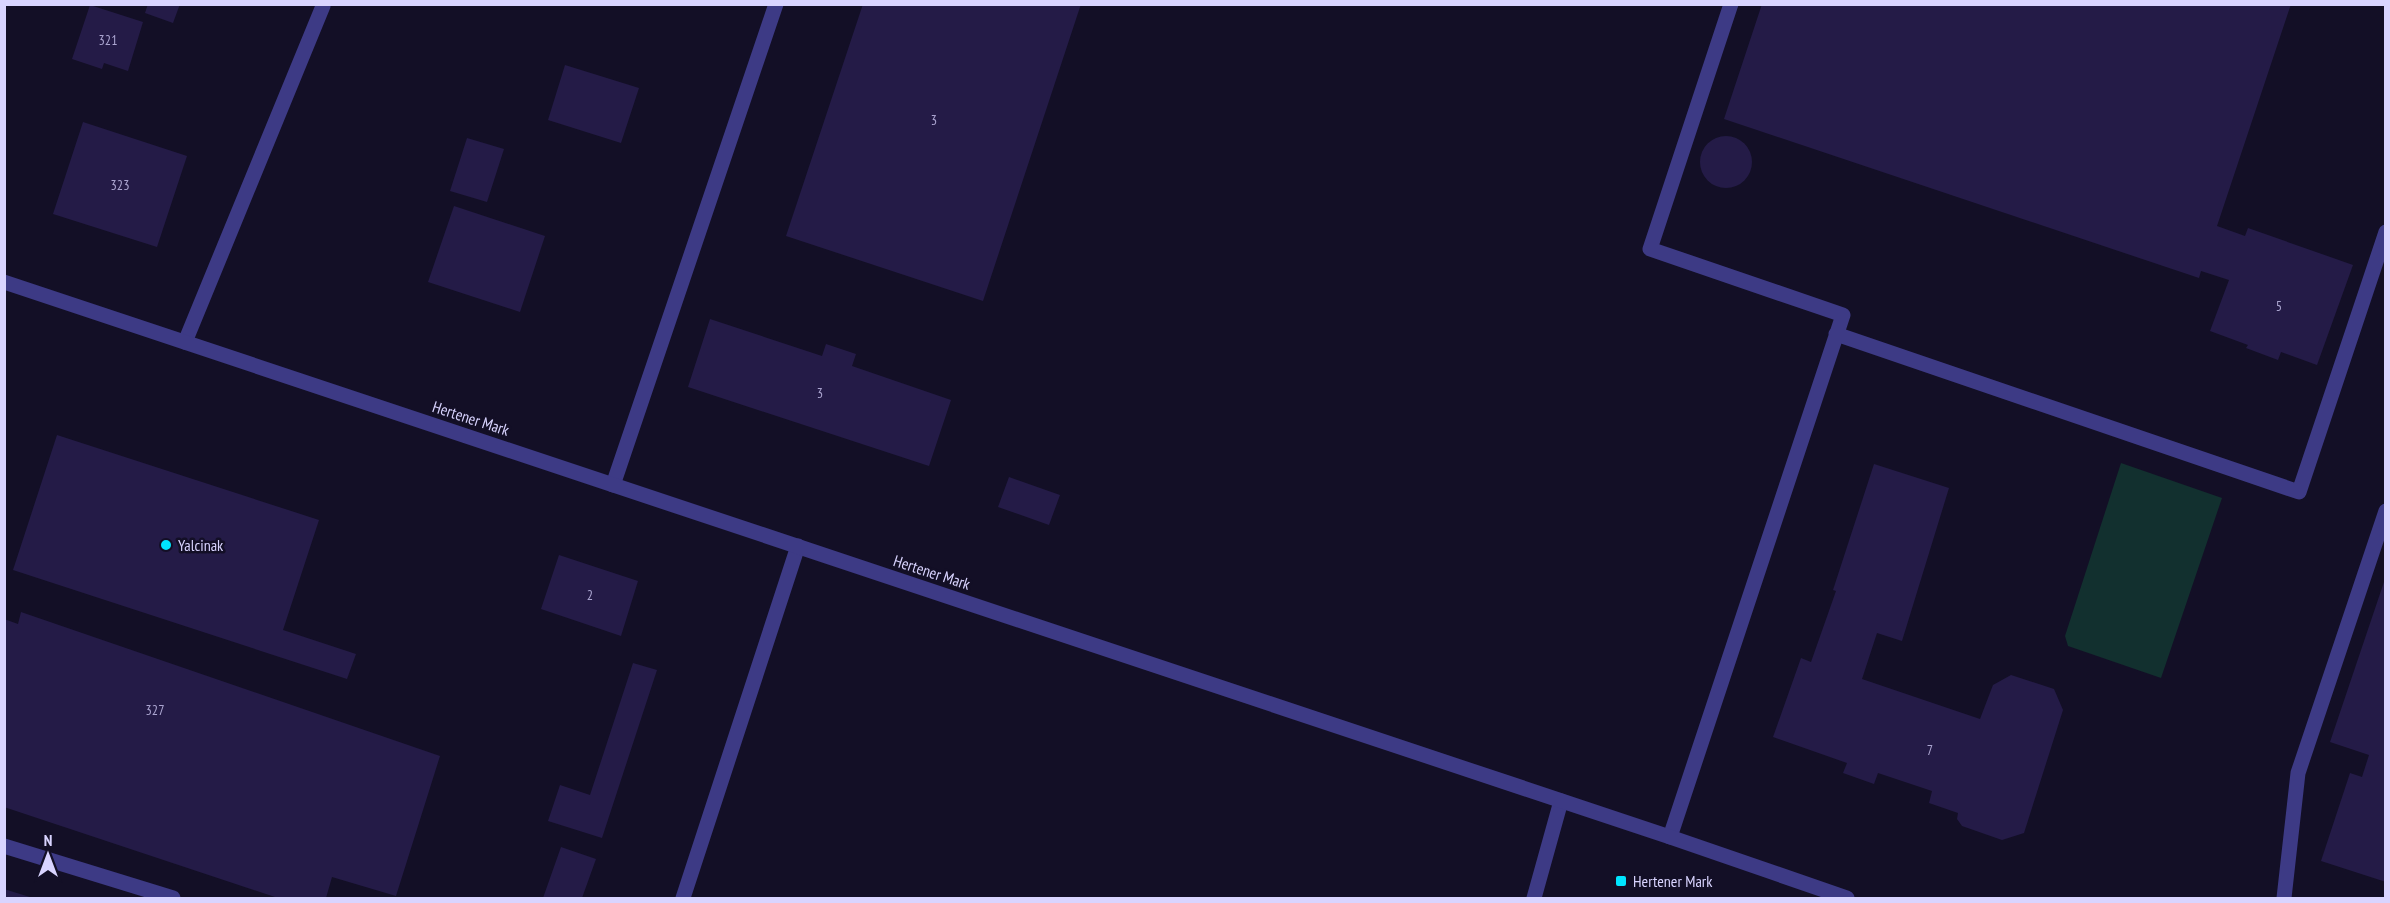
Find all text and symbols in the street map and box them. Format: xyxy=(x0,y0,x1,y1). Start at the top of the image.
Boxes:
house number: 321 xyxy=(99,31,117,49)
house number: 3 xyxy=(931,111,937,129)
house number: 323 xyxy=(111,176,129,194)
house number: 5 xyxy=(2276,297,2282,315)
house number: 3 xyxy=(817,384,823,402)
street label: Hertener Mark xyxy=(430,396,513,440)
place label: Yalcinak xyxy=(178,535,224,555)
marker: Yalcinak xyxy=(159,538,173,552)
street label: Hertener Mark xyxy=(891,550,974,594)
house number: 2 xyxy=(587,586,593,604)
house number: 327 xyxy=(146,701,164,719)
house number: 7 xyxy=(1927,741,1933,759)
north arrow xyxy=(18,825,78,885)
text: N xyxy=(44,830,52,850)
place label: Hertener Mark xyxy=(1633,871,1713,891)
marker: Hertener Mark xyxy=(1614,874,1628,888)

